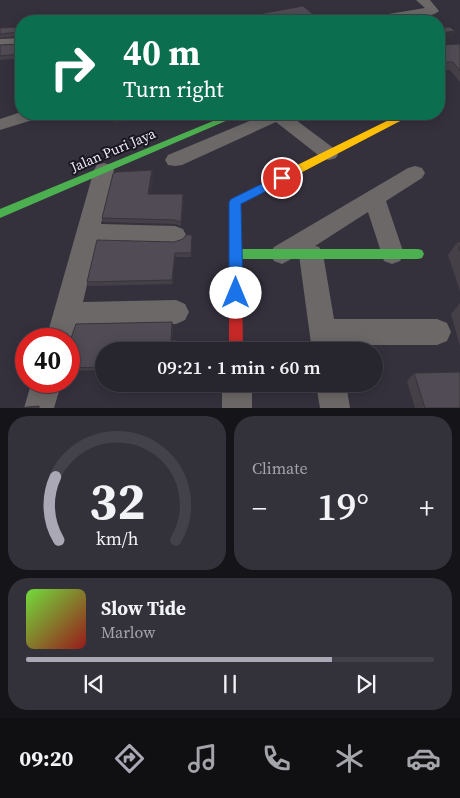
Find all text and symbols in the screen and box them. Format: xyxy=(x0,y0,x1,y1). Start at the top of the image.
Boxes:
text: 40 m xyxy=(123,29,200,77)
icon: right xyxy=(40,35,105,100)
text: Turn right xyxy=(123,74,224,104)
street label: Jalan Puri Jaya xyxy=(67,123,159,177)
pin xyxy=(261,157,303,199)
icon: arrive xyxy=(268,164,296,192)
position arrow xyxy=(209,266,261,318)
speed limit sign: 40 xyxy=(15,328,80,393)
text: 09:21 · 1 min · 60 m xyxy=(157,354,321,380)
text: Climate xyxy=(252,457,308,479)
text: 32 xyxy=(89,465,145,536)
text: 19° xyxy=(317,481,369,533)
text: − xyxy=(252,489,267,527)
text: + xyxy=(419,489,434,527)
text: km/h xyxy=(96,526,139,551)
text: Slow Tide xyxy=(101,595,186,621)
text: Marlow xyxy=(101,621,156,643)
icon: previous xyxy=(80,670,108,698)
icon: pause xyxy=(216,670,244,698)
icon: next xyxy=(352,670,380,698)
icon: directions xyxy=(112,741,147,776)
icon: music xyxy=(185,741,220,776)
icon: phone xyxy=(259,741,294,776)
icon: climate xyxy=(332,741,367,776)
icon: car xyxy=(406,741,441,776)
text: 09:20 xyxy=(19,743,74,773)

